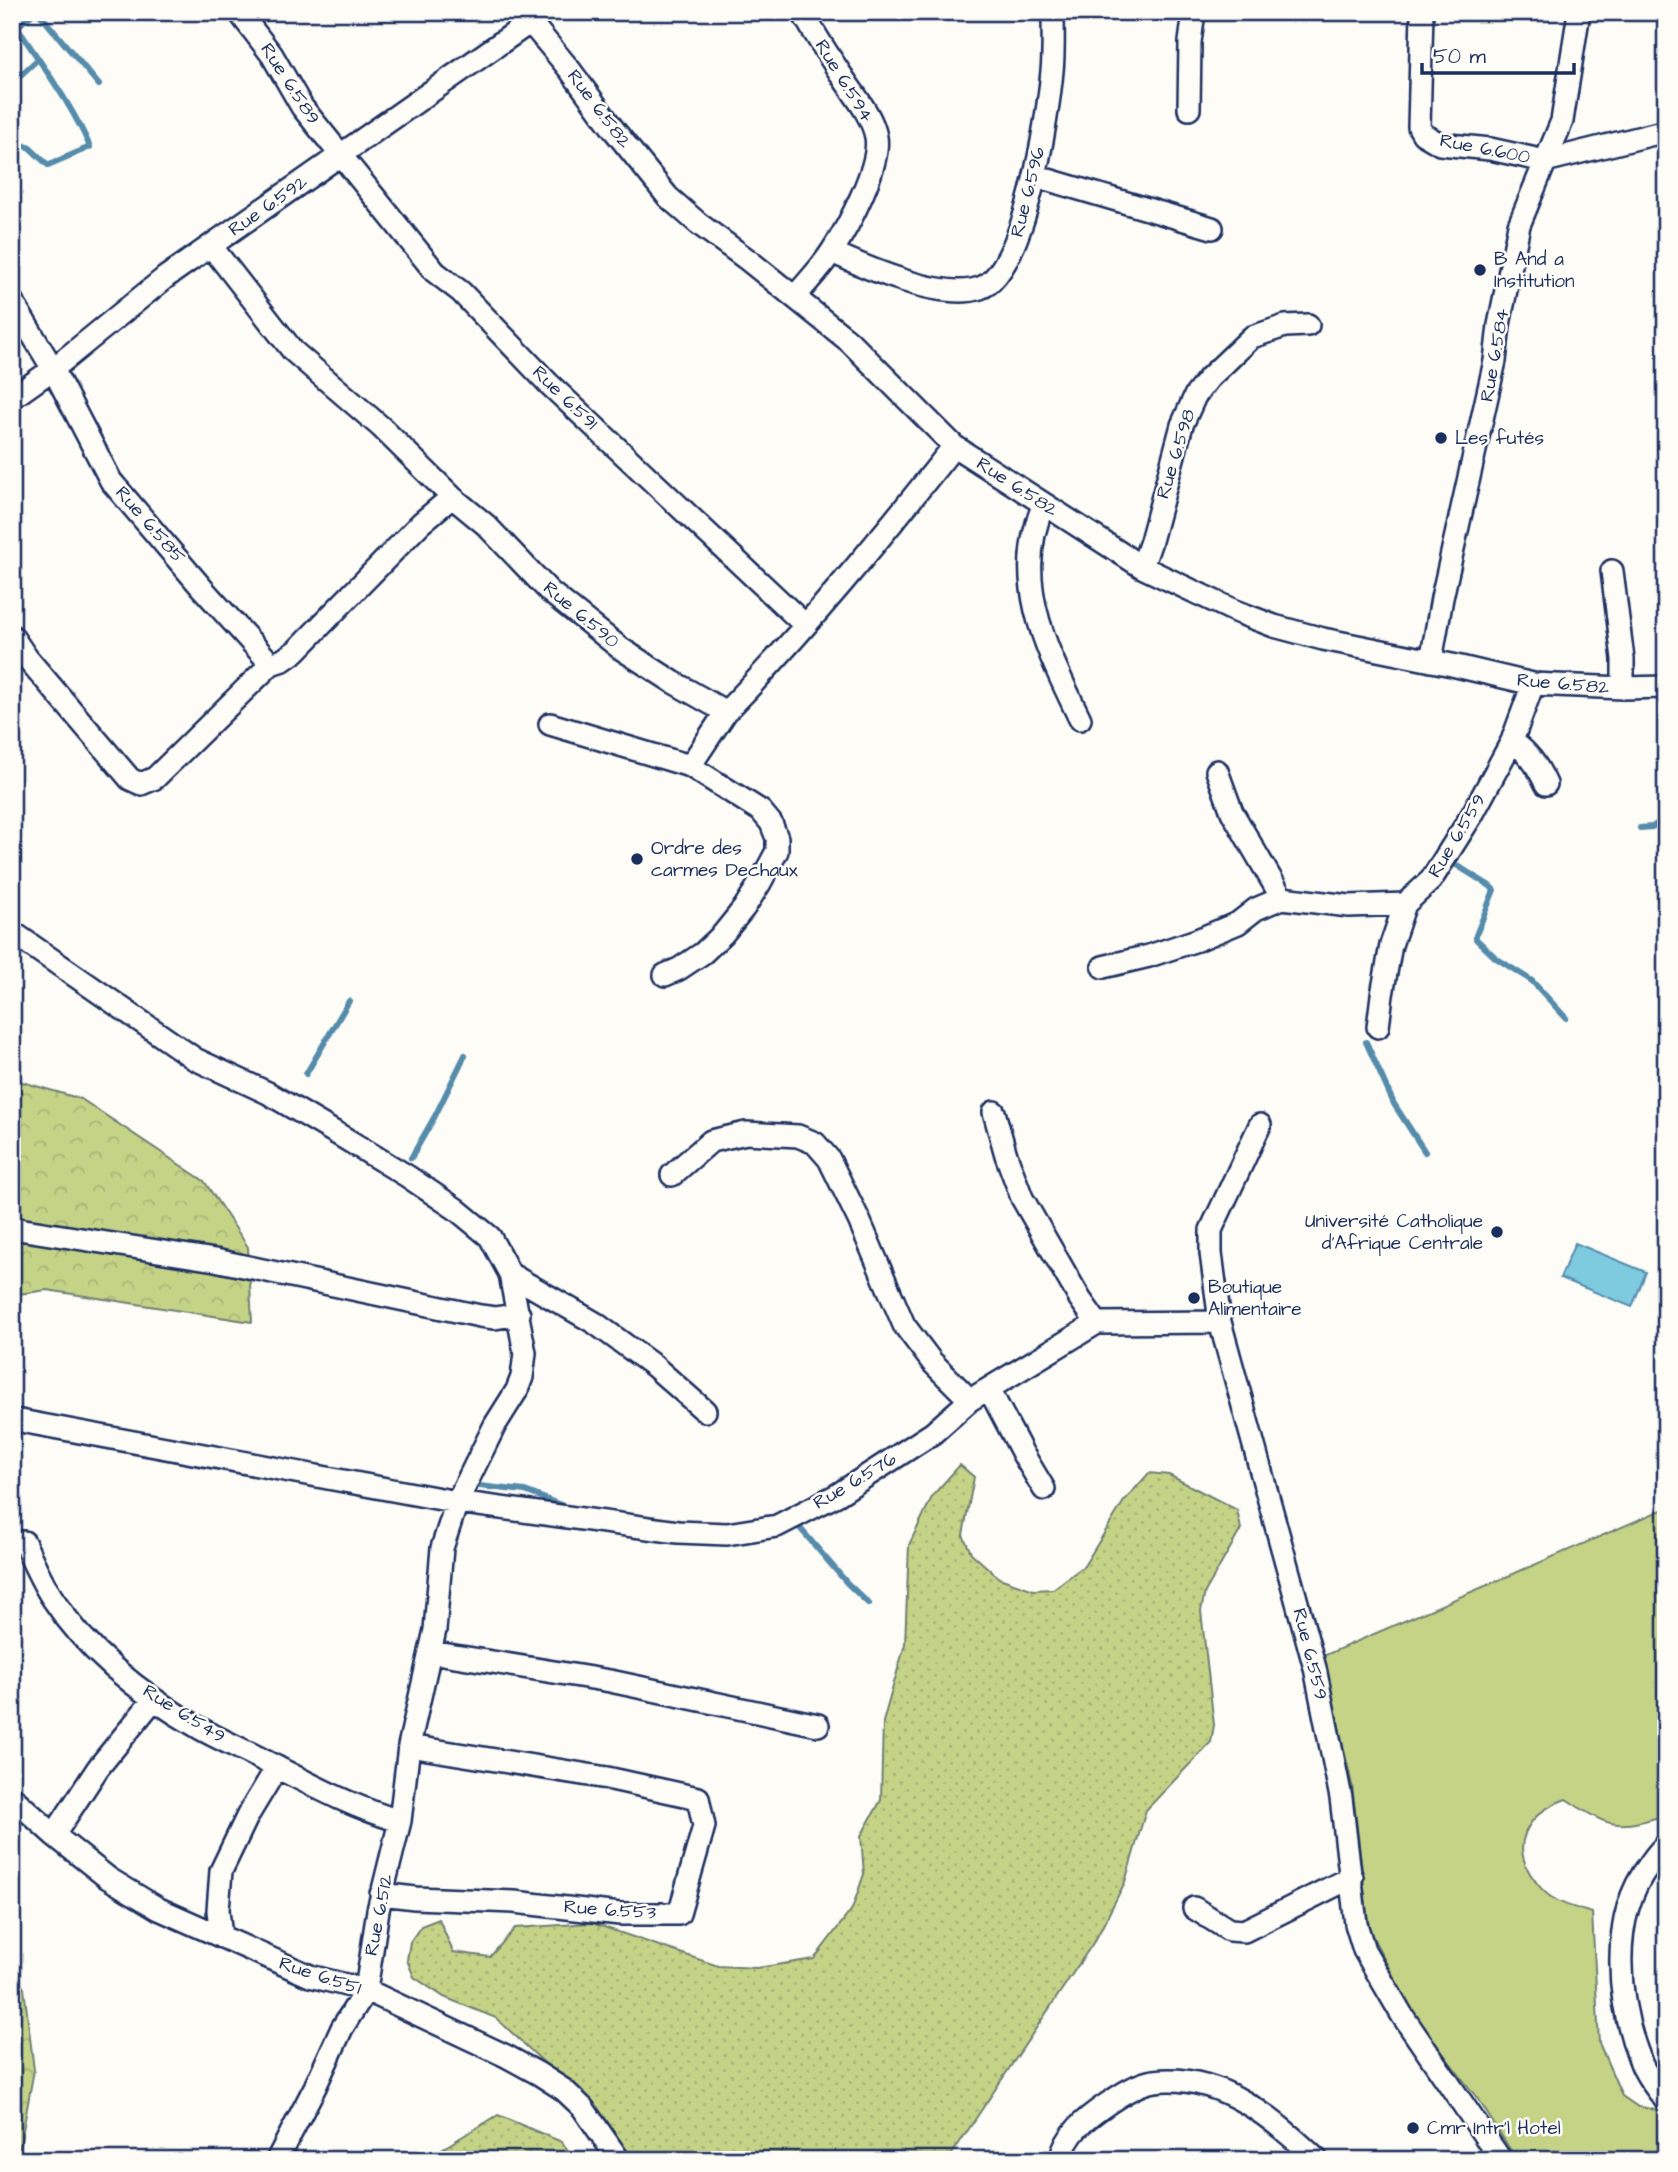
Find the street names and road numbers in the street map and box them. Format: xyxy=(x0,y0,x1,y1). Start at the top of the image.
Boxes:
street label: Rue 6.594 xyxy=(808,34,880,128)
street label: Rue 6.589 xyxy=(254,38,326,130)
street label: Rue 6.582 xyxy=(560,64,638,154)
street label: Rue 6.600 xyxy=(1437,127,1533,171)
street label: Rue 6.596 xyxy=(1004,144,1052,240)
street label: Rue 6.592 xyxy=(223,169,313,243)
street label: Rue 6.584 xyxy=(1474,306,1516,404)
street label: Rue 6.591 xyxy=(526,360,604,437)
street label: Rue 6.598 xyxy=(1150,406,1202,502)
street label: Rue 6.582 xyxy=(971,451,1063,524)
street label: Rue 6.585 xyxy=(109,480,192,570)
street label: Rue 6.590 xyxy=(537,575,625,655)
street label: Rue 6.582 xyxy=(1516,667,1610,701)
street label: Rue 6.559 xyxy=(1421,789,1493,883)
street label: Rue 6.576 xyxy=(808,1446,902,1516)
street label: Rue 6.559 xyxy=(1286,1605,1334,1703)
street label: Rue 6.549 xyxy=(137,1678,231,1750)
street label: Rue 6.512 xyxy=(358,1872,400,1958)
street label: Rue 6.553 xyxy=(563,1893,657,1927)
street label: Rue 6.551 xyxy=(275,1950,365,2002)

